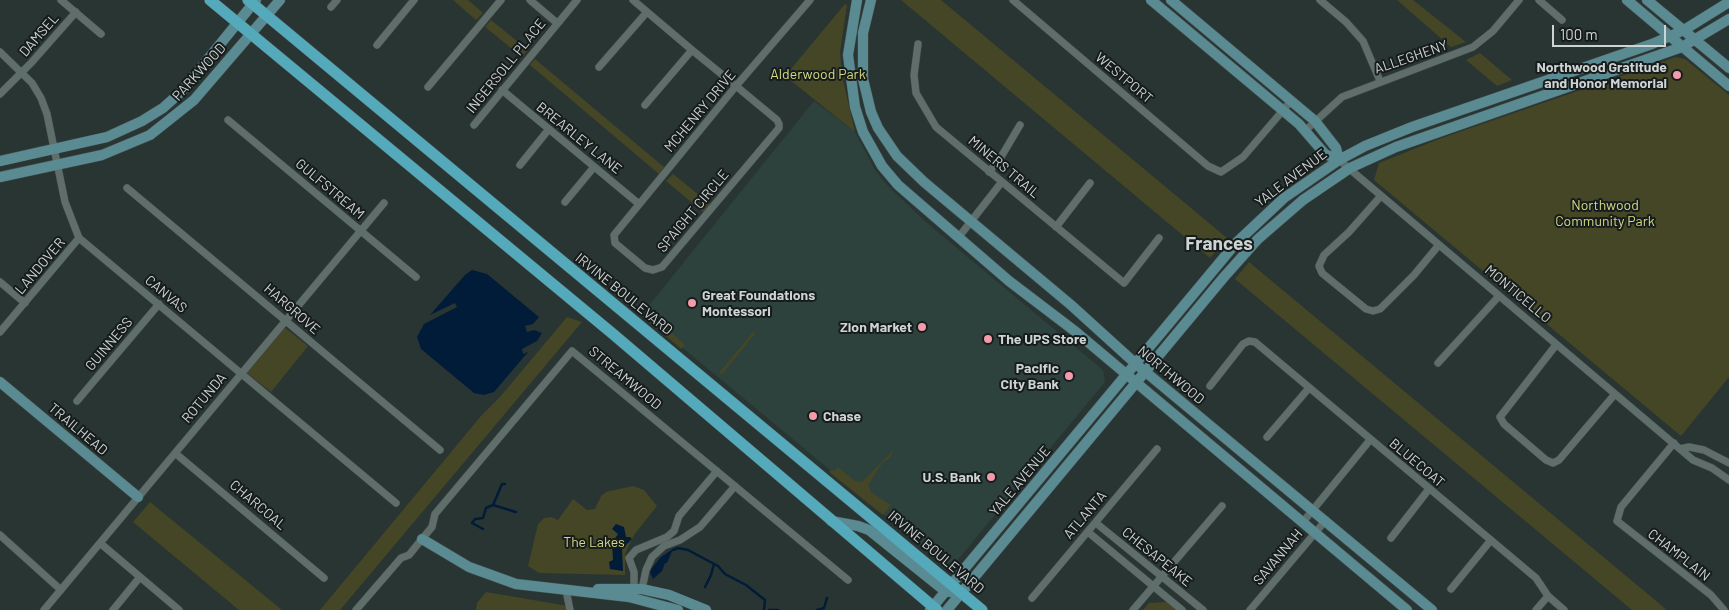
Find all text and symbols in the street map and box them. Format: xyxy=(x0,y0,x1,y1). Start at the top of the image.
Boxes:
street label: DAMSEL xyxy=(16,10,62,60)
street label: INGERSOLL PLACE xyxy=(463,15,549,117)
scale bar xyxy=(1554,15,1668,47)
text: 100 m xyxy=(1560,25,1598,43)
street label: ALLEGHENY xyxy=(1372,37,1450,77)
street label: PARKWOOD xyxy=(169,40,229,104)
street label: WESTPORT xyxy=(1092,49,1156,107)
place label: Northwood Gratitude and Honor Memorial xyxy=(1536,59,1667,92)
street label: MCHENRY DRIVE xyxy=(661,66,739,156)
park label: Alderwood Park xyxy=(770,66,866,82)
marker: Northwood Gratitude and Honor Memorial xyxy=(1671,69,1683,81)
street label: BREARLEY LANE xyxy=(533,98,625,178)
street label: MINERS TRAIL xyxy=(965,132,1043,202)
street label: YALE AVENUE xyxy=(1252,145,1330,211)
street label: GULFSTREAM xyxy=(292,155,368,223)
street label: SPAIGHT CIRCLE xyxy=(654,166,732,256)
park label: Northwood Community Park xyxy=(1555,197,1655,230)
district label: Frances xyxy=(1185,233,1253,255)
street label: LANDOVER xyxy=(12,234,68,298)
street label: IRVINE BOULEVARD xyxy=(572,250,676,338)
street label: MONTICELLO xyxy=(1481,261,1555,327)
street label: CANVAS xyxy=(142,272,190,316)
street label: HARGROVE xyxy=(261,280,323,338)
place label: Great Foundations Montessori xyxy=(702,287,815,320)
marker: Great Foundations Montessori xyxy=(686,297,698,309)
street label: GUINNESS xyxy=(82,314,136,374)
place label: Zion Market xyxy=(840,319,912,335)
marker: Zion Market xyxy=(916,321,928,333)
place label: The UPS Store xyxy=(998,331,1087,347)
marker: The UPS Store xyxy=(982,333,994,345)
street label: NORTHWOOD xyxy=(1134,342,1208,408)
street label: STREAMWOOD xyxy=(585,343,665,413)
place label: Pacific City Bank xyxy=(1001,360,1059,392)
street label: ROTUNDA xyxy=(178,370,230,426)
marker: Pacific City Bank xyxy=(1063,370,1075,382)
street label: TRAILHEAD xyxy=(45,399,111,459)
place label: Chase xyxy=(823,408,861,424)
marker: Chase xyxy=(807,410,819,422)
street label: BLUECOAT xyxy=(1386,435,1448,491)
street label: YALE AVENUE xyxy=(986,443,1054,519)
place label: U.S. Bank xyxy=(923,469,981,485)
marker: U.S. Bank xyxy=(985,471,997,483)
street label: CHARCOAL xyxy=(226,477,290,533)
street label: ATLANTA xyxy=(1060,487,1110,543)
street label: IRVINE BOULEVARD xyxy=(885,507,987,597)
street label: CHESAPEAKE xyxy=(1119,524,1195,590)
street label: CHAMPLAIN xyxy=(1644,525,1714,585)
street label: SAVANNAH xyxy=(1250,526,1306,588)
park label: The Lakes xyxy=(563,534,625,550)

